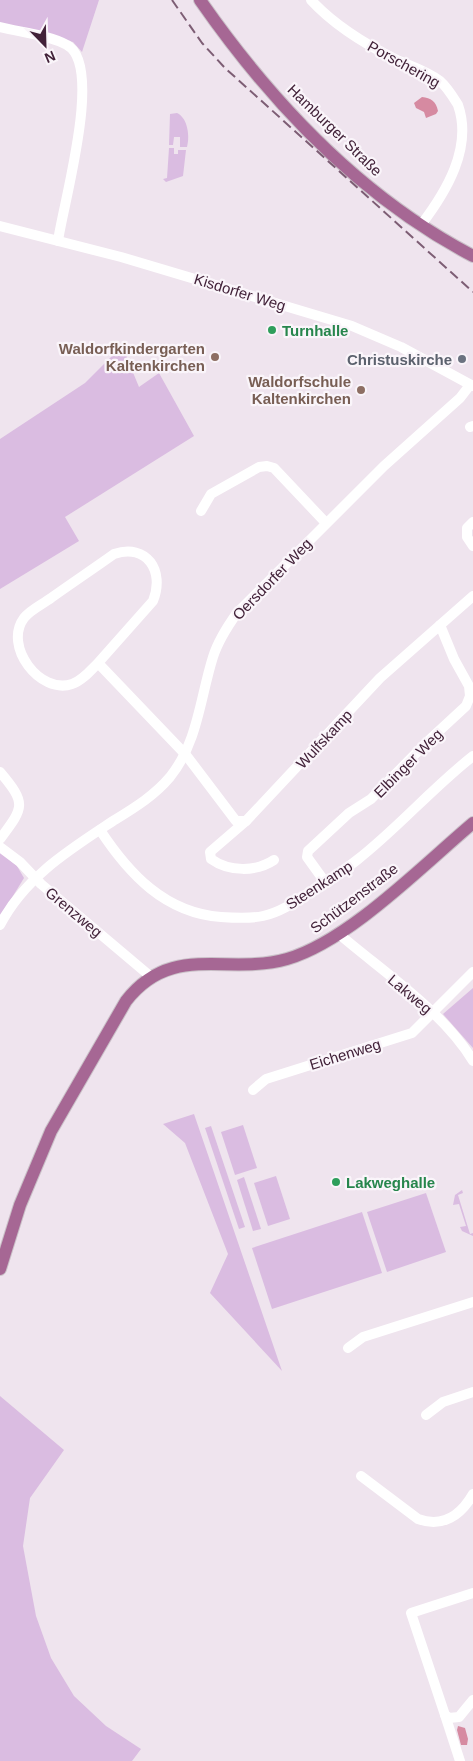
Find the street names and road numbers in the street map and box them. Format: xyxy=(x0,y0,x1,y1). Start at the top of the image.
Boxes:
street label: Porschering xyxy=(365,37,443,91)
street label: Hamburger Straße xyxy=(284,81,386,179)
street label: Kisdorfer Weg xyxy=(192,270,288,314)
street label: Oersdorfer Weg xyxy=(229,535,315,623)
street label: Wulfskamp xyxy=(293,706,355,772)
street label: Elbinger Weg xyxy=(370,725,446,801)
street label: Steenkamp xyxy=(283,857,355,913)
street label: Schützenstraße xyxy=(307,860,401,936)
street label: Grenzweg xyxy=(42,884,106,940)
street label: Lakweg xyxy=(385,971,435,1017)
street label: Eichenweg xyxy=(307,1035,383,1073)

